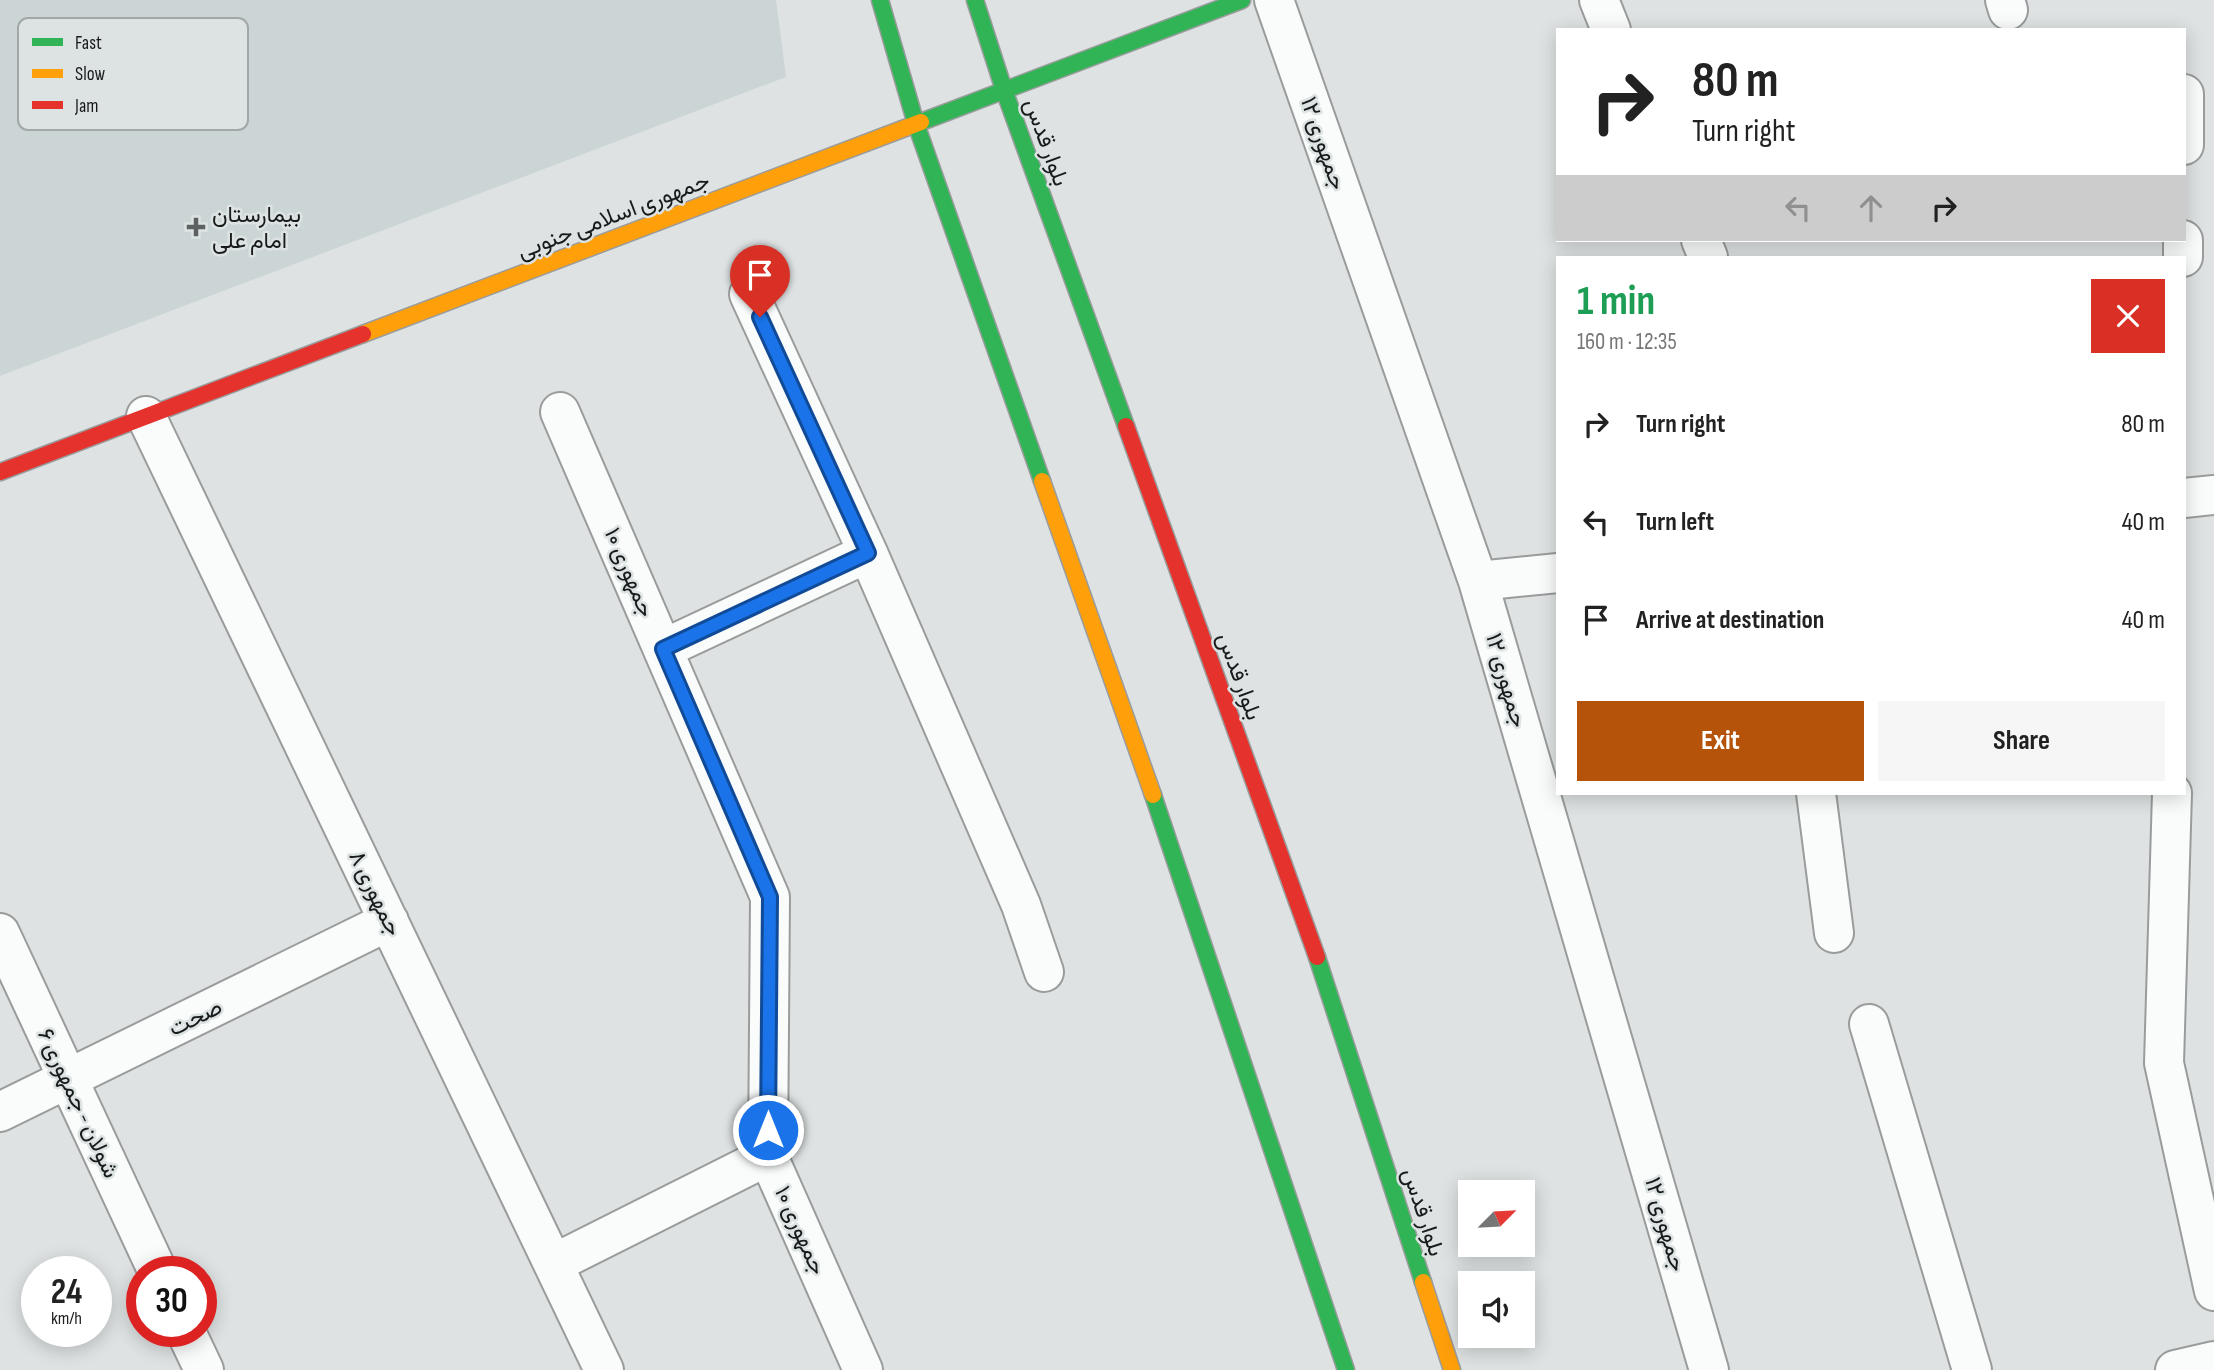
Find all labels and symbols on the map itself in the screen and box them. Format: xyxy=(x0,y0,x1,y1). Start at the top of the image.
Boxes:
legend xyxy=(18,18,248,130)
text: Fast xyxy=(75,32,102,55)
text: Slow xyxy=(75,63,105,86)
street label: جمهوری ۱۲ xyxy=(1294,93,1352,194)
text: Jam xyxy=(74,95,98,118)
street label: بلوار قدس xyxy=(1017,95,1075,190)
street label: جمهوری اسلامی جنوبی xyxy=(513,166,714,266)
place label: بیمارستان امام علی xyxy=(212,201,301,255)
marker: بیمارستان امام علی xyxy=(186,217,206,237)
pin xyxy=(730,245,790,317)
street label: جمهوری ۱۰ xyxy=(598,523,660,621)
street label: بلوار قدس xyxy=(1210,629,1268,724)
street label: جمهوری ۱۲ xyxy=(1479,630,1533,731)
street label: جمهوری ۸ xyxy=(342,846,408,941)
street label: صحت xyxy=(164,993,227,1043)
street label: شولان - جمهوری ۶ xyxy=(31,1024,125,1183)
position arrow xyxy=(731,1093,805,1167)
street label: بلوار قدس xyxy=(1396,1165,1450,1260)
street label: جمهوری ۱۲ xyxy=(1638,1174,1692,1275)
north arrow xyxy=(1458,1180,1535,1256)
street label: جمهوری ۱۰ xyxy=(768,1182,832,1279)
speed limit sign: 30 xyxy=(126,1256,217,1347)

